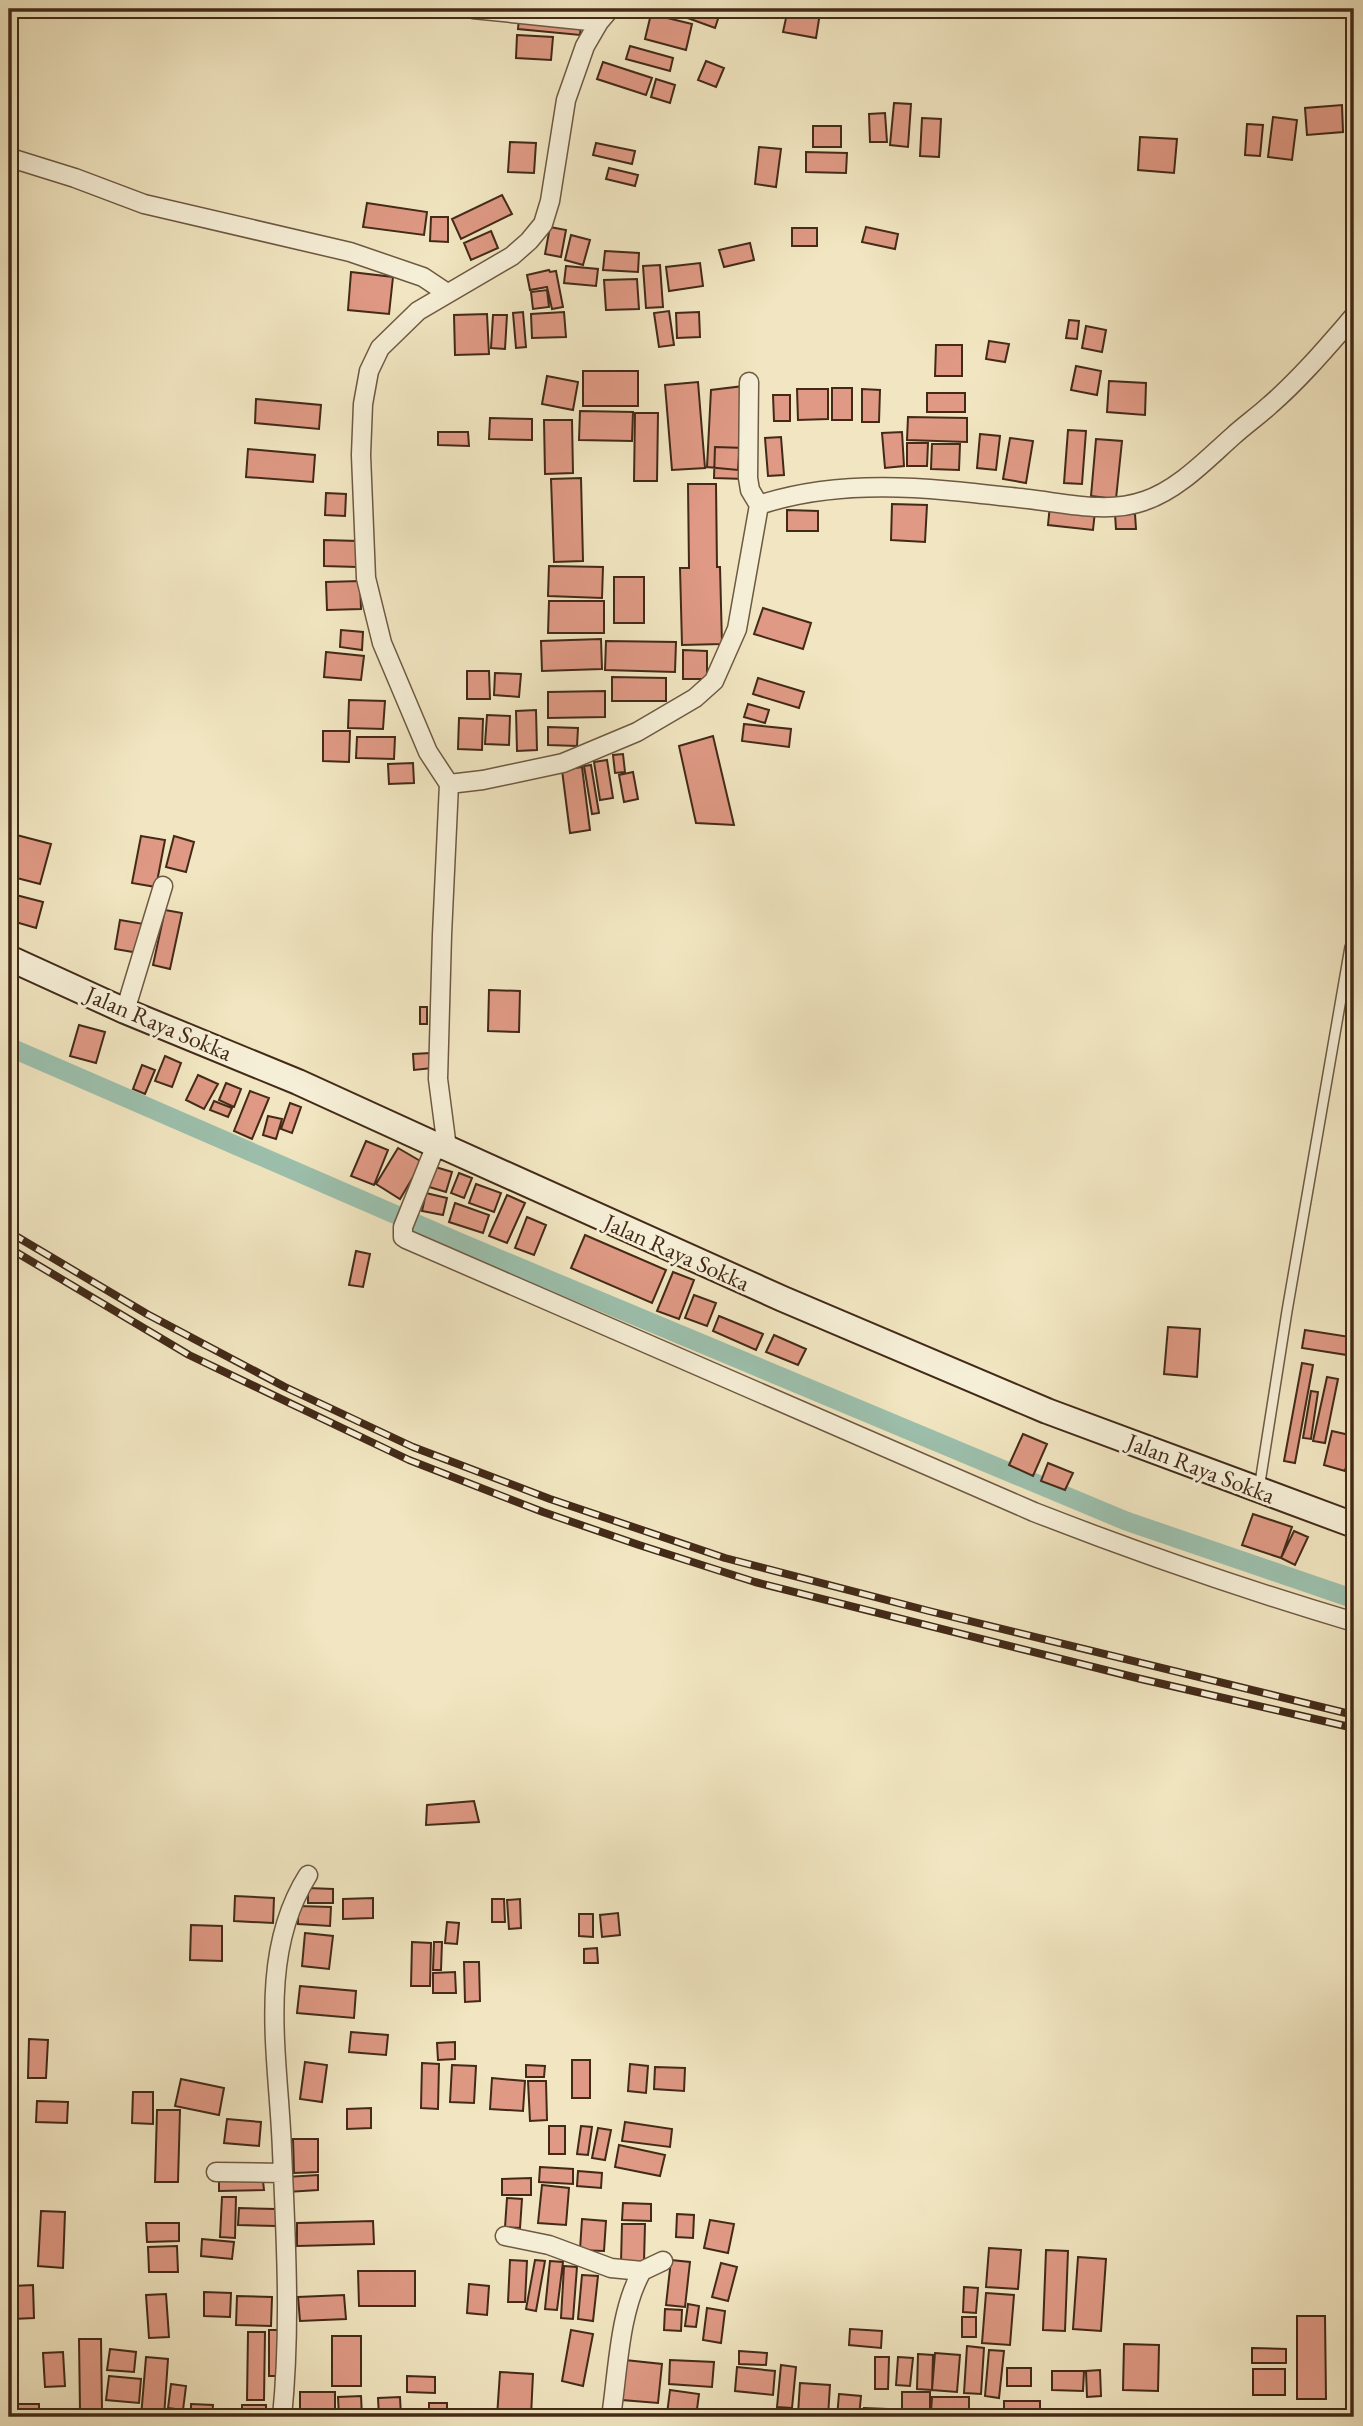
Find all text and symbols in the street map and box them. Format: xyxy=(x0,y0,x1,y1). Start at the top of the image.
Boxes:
street label: Jalan Raya Sokka xyxy=(79,977,237,1068)
street label: Jalan Raya Sokka xyxy=(597,1205,755,1298)
street label: Jalan Raya Sokka xyxy=(1121,1425,1280,1511)

